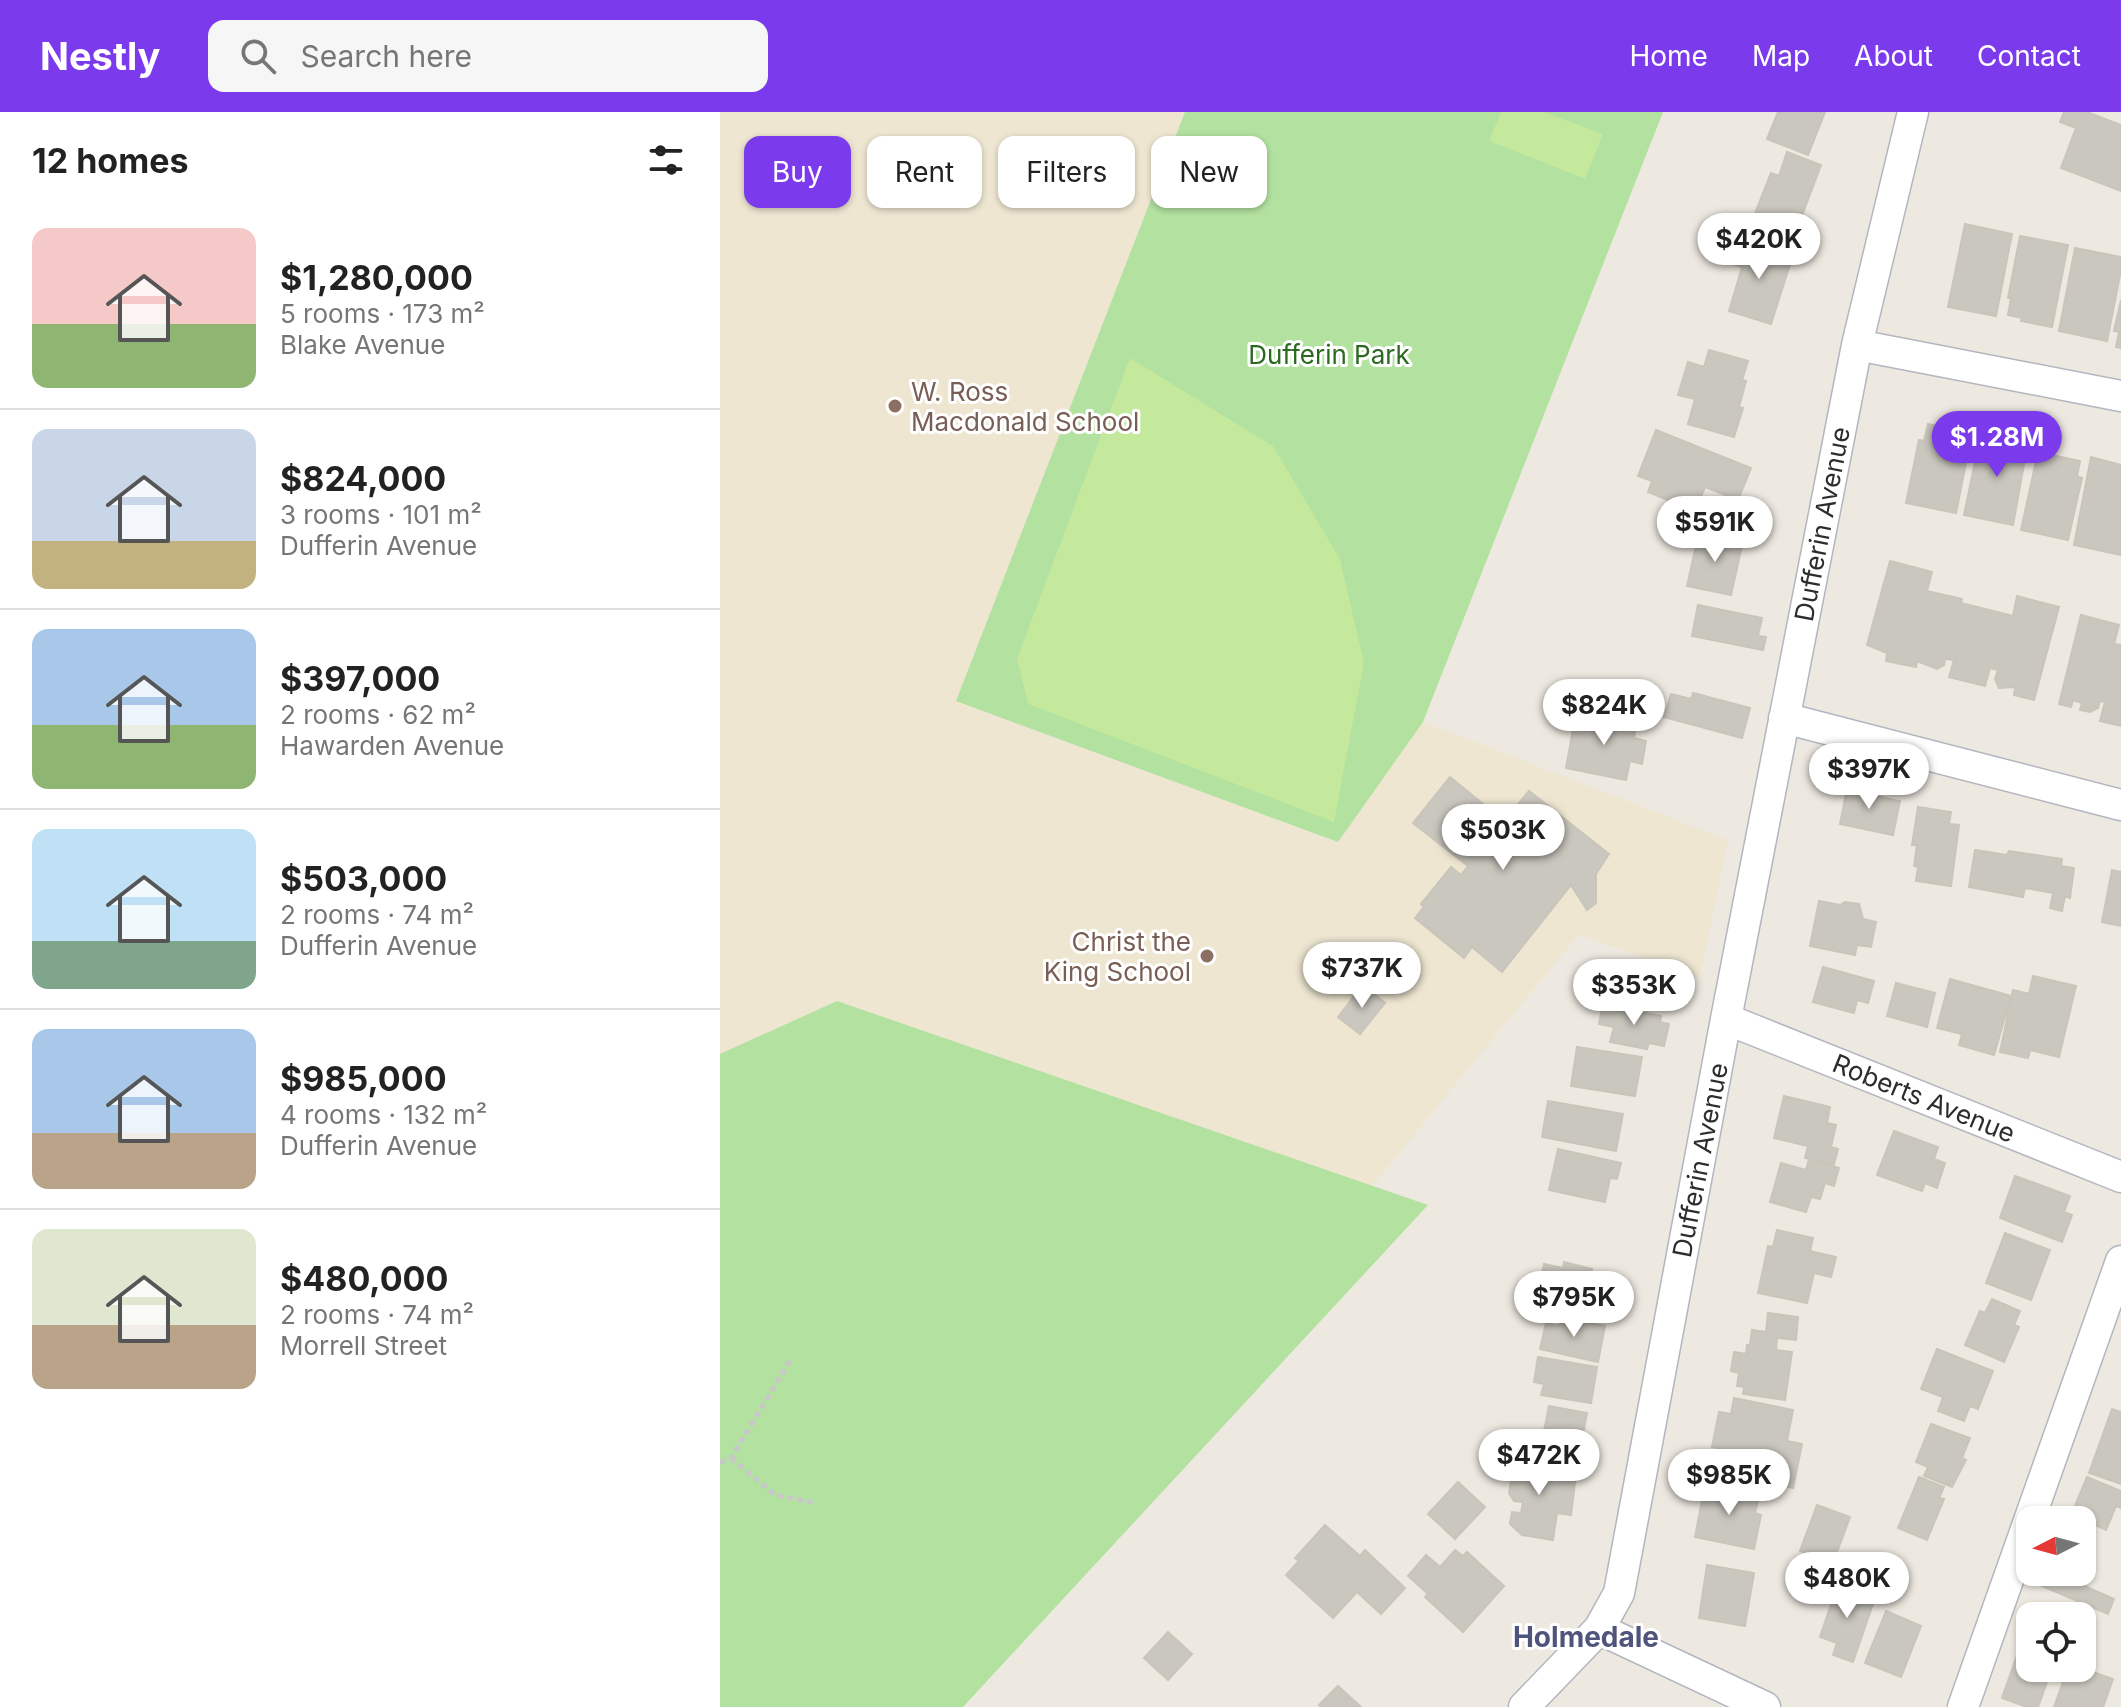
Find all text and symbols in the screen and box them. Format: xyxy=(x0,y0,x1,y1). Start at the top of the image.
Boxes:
search box xyxy=(208,20,768,92)
text: Nestly xyxy=(40,33,160,79)
icon: search xyxy=(236,34,280,78)
text: Search here xyxy=(300,38,472,74)
text: Home xyxy=(1629,39,1708,73)
text: Map xyxy=(1752,39,1810,73)
text: About xyxy=(1854,39,1933,73)
text: Contact xyxy=(1977,39,2081,73)
chip: Buy xyxy=(744,136,851,208)
chip: Rent xyxy=(867,136,982,208)
chip: Filters xyxy=(998,136,1135,208)
chip: New xyxy=(1151,136,1267,208)
icon: filters xyxy=(644,138,688,182)
text: 12 homes xyxy=(32,140,188,181)
pin: $420K xyxy=(1703,213,1815,281)
text: $420K xyxy=(1715,223,1803,254)
text: $1,280,000 xyxy=(280,257,473,298)
icon: home xyxy=(96,260,192,356)
text: 5 rooms · 173 m² xyxy=(280,298,485,329)
text: Blake Avenue xyxy=(280,329,445,360)
park label: Dufferin Park xyxy=(1248,339,1410,370)
place label: W. Ross Macdonald School xyxy=(911,376,1139,437)
marker: W. Ross Macdonald School xyxy=(886,397,904,415)
pin: $1.28M xyxy=(1932,411,2062,479)
text: $1.28M xyxy=(1950,421,2044,452)
street label: Dufferin Avenue xyxy=(1788,424,1856,624)
text: $824,000 xyxy=(280,458,446,499)
icon: home xyxy=(96,461,192,557)
pin: $591K xyxy=(1659,496,1771,564)
text: 3 rooms · 101 m² xyxy=(280,499,482,530)
text: $591K xyxy=(1675,506,1755,537)
text: Dufferin Avenue xyxy=(280,530,477,561)
text: $397,000 xyxy=(280,658,440,699)
icon: home xyxy=(96,661,192,757)
pin: $824K xyxy=(1548,679,1660,747)
text: $824K xyxy=(1561,689,1647,720)
text: 2 rooms · 62 m² xyxy=(280,699,476,730)
text: Hawarden Avenue xyxy=(280,730,504,761)
pin: $397K xyxy=(1813,743,1925,811)
text: $397K xyxy=(1827,753,1911,784)
pin: $503K xyxy=(1447,804,1559,872)
text: $503K xyxy=(1460,814,1546,845)
text: $503,000 xyxy=(280,858,447,899)
icon: home xyxy=(96,861,192,957)
text: 2 rooms · 74 m² xyxy=(280,899,474,930)
place label: Christ the King School xyxy=(1044,926,1191,987)
text: Dufferin Avenue xyxy=(280,930,477,961)
pin: $737K xyxy=(1306,942,1418,1010)
marker: Christ the King School xyxy=(1198,947,1216,965)
text: $737K xyxy=(1321,952,1403,983)
pin: $353K xyxy=(1578,959,1690,1027)
text: $353K xyxy=(1591,969,1677,1000)
street label: Roberts Avenue xyxy=(1828,1047,2020,1149)
text: $985,000 xyxy=(280,1058,447,1099)
street label: Dufferin Avenue xyxy=(1666,1060,1734,1260)
icon: home xyxy=(96,1061,192,1157)
text: 4 rooms · 132 m² xyxy=(280,1099,487,1130)
text: Dufferin Avenue xyxy=(280,1130,477,1161)
text: $480,000 xyxy=(280,1258,448,1299)
icon: home xyxy=(96,1261,192,1357)
pin: $795K xyxy=(1518,1271,1630,1339)
text: $795K xyxy=(1532,1281,1616,1312)
text: 2 rooms · 74 m² xyxy=(280,1299,474,1330)
text: Morrell Street xyxy=(280,1330,447,1361)
pin: $472K xyxy=(1483,1429,1595,1497)
text: $472K xyxy=(1497,1439,1581,1470)
pin: $985K xyxy=(1673,1449,1785,1517)
text: $985K xyxy=(1686,1459,1772,1490)
north arrow xyxy=(2016,1506,2096,1586)
map controls xyxy=(2016,1506,2096,1682)
pin: $480K xyxy=(1791,1552,1903,1620)
text: $480K xyxy=(1803,1562,1891,1593)
button: locate xyxy=(2016,1602,2096,1682)
district label: Holmedale xyxy=(1513,1620,1659,1654)

